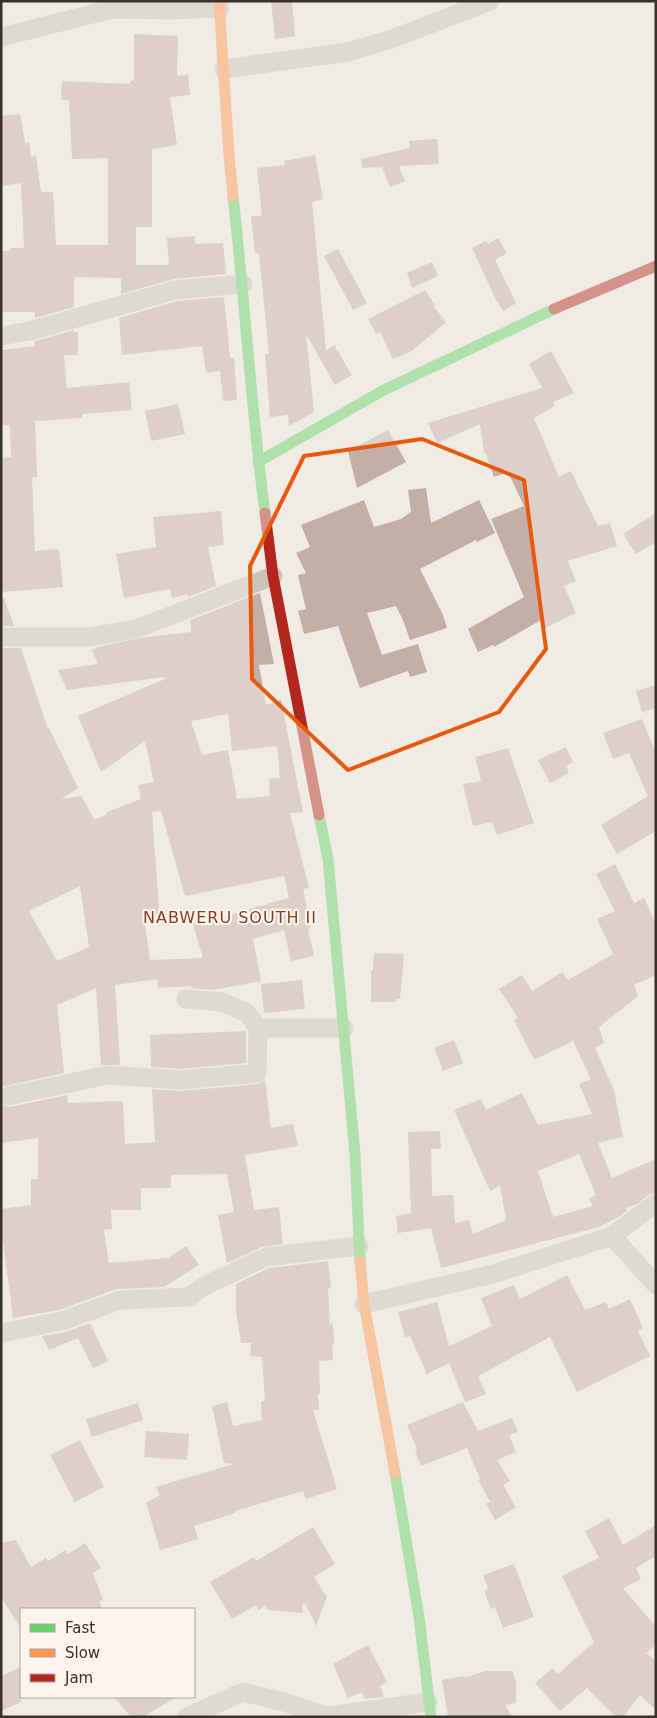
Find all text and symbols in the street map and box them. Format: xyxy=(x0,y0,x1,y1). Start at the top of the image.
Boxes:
district label: NABWERU SOUTH II xyxy=(143,908,317,927)
legend xyxy=(20,1608,195,1698)
text: Fast xyxy=(65,1619,95,1637)
text: Slow xyxy=(65,1644,100,1662)
text: Jam xyxy=(64,1669,93,1687)

